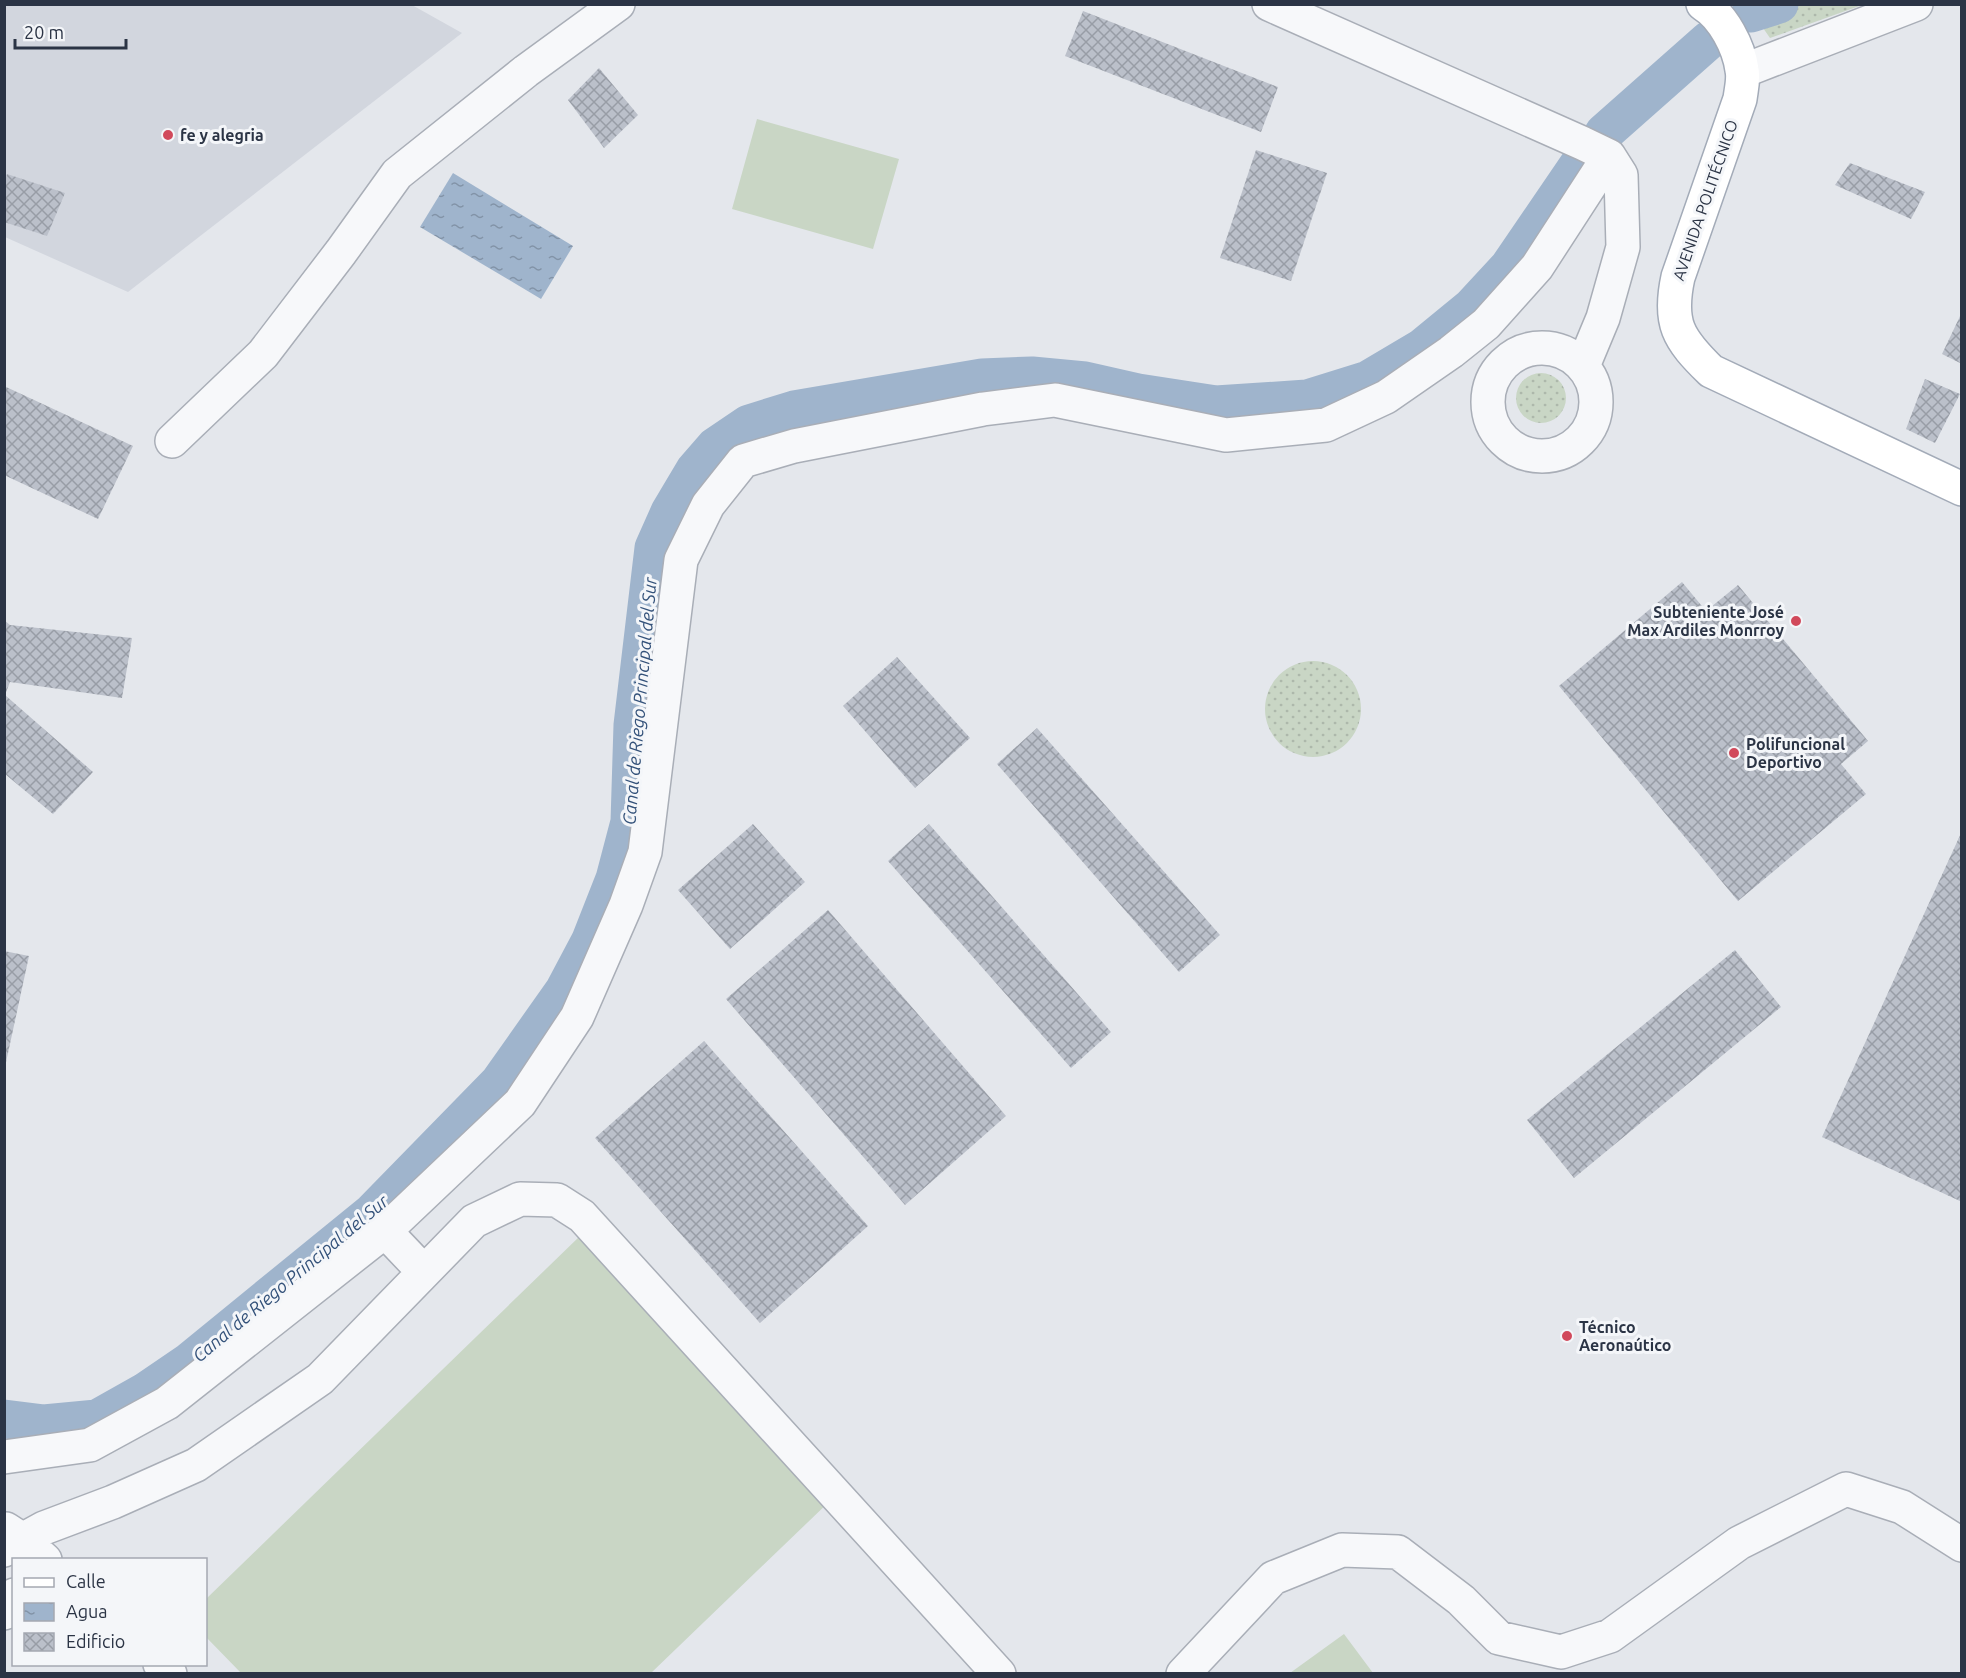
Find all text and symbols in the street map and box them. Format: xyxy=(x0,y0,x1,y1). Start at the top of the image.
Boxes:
scale bar xyxy=(15,12,126,50)
text: 20 m xyxy=(24,22,64,42)
street label: AVENIDA POLITÉCNICO xyxy=(1667,117,1741,283)
place label: fe y alegria xyxy=(180,126,264,144)
marker: fe y alegria xyxy=(161,128,175,142)
water label: Canal de Riego Principal del Sur xyxy=(618,575,660,826)
place label: Subteniente José Max Ardiles Monrroy xyxy=(1627,603,1784,639)
marker: Subteniente José Max Ardiles Monrroy xyxy=(1789,614,1803,628)
place label: Polifuncional Deportivo xyxy=(1746,735,1845,771)
marker: Polifuncional Deportivo xyxy=(1727,746,1741,760)
water label: Canal de Riego Principal del Sur xyxy=(188,1190,392,1366)
place label: Técnico Aeronaútico xyxy=(1579,1318,1671,1354)
marker: Técnico Aeronaútico xyxy=(1560,1329,1574,1343)
legend xyxy=(12,1558,207,1666)
text: Calle xyxy=(66,1571,106,1591)
text: Agua xyxy=(66,1601,108,1621)
text: Edificio xyxy=(66,1631,125,1651)

